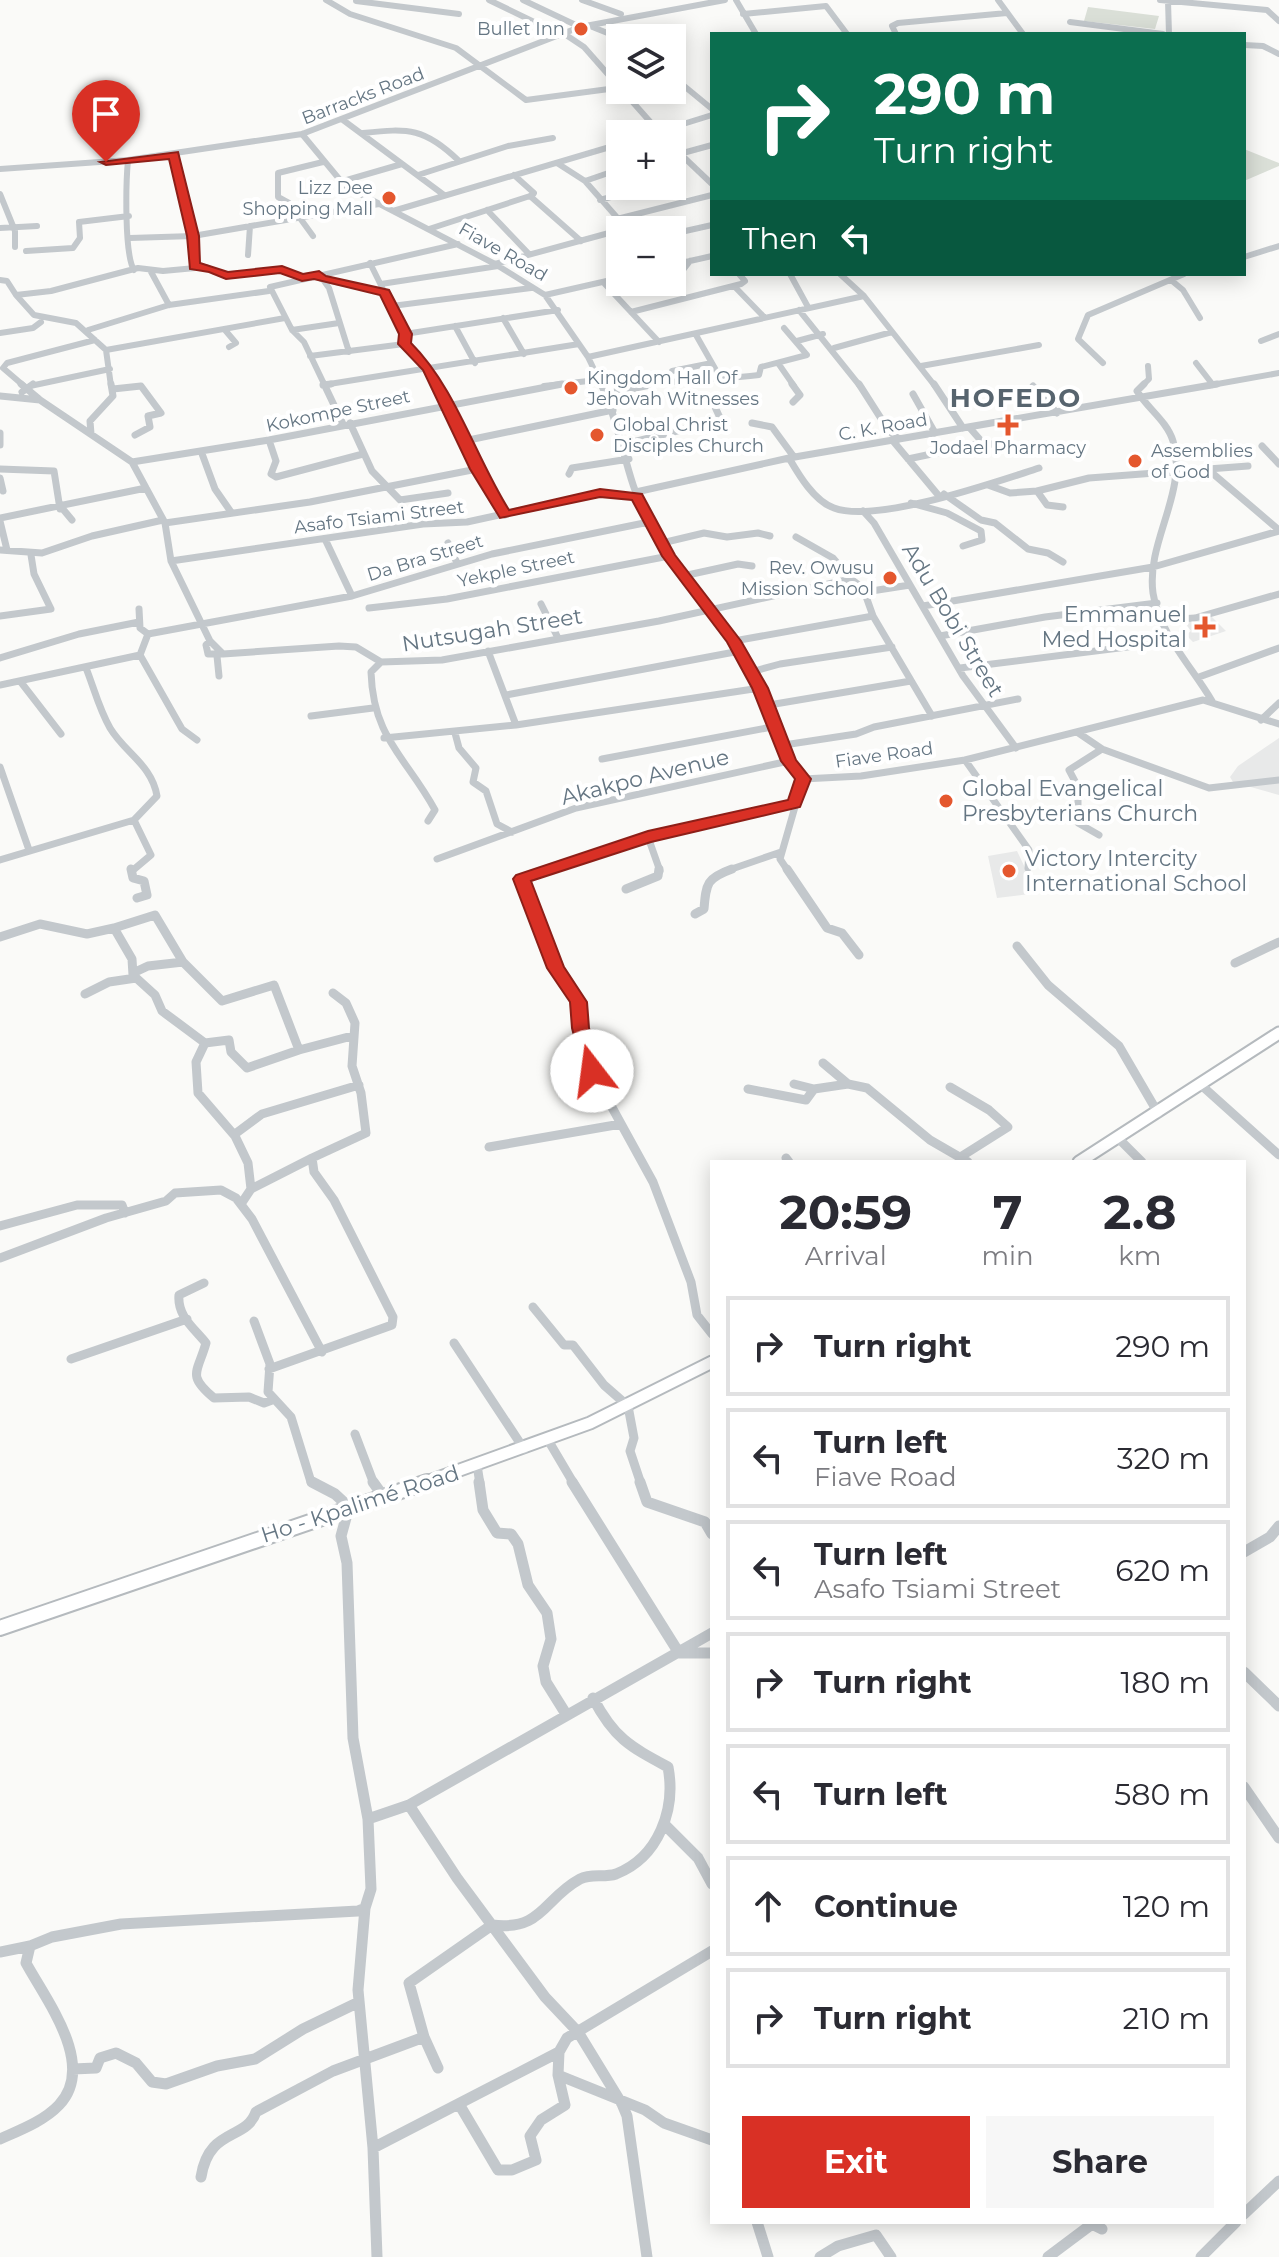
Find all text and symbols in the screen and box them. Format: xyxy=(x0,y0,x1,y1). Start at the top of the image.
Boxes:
place label: Bullet Inn xyxy=(477,18,565,40)
marker: Bullet Inn xyxy=(572,20,590,38)
map controls xyxy=(606,24,686,296)
button: layers xyxy=(606,24,686,104)
text: 290 m xyxy=(874,60,1055,128)
street label: Barracks Road xyxy=(299,63,427,129)
icon: right xyxy=(742,64,846,168)
pin xyxy=(72,80,140,162)
icon: arrive xyxy=(84,92,128,136)
button: + xyxy=(606,120,686,200)
text: Turn right xyxy=(874,128,1054,172)
place label: Lizz Dee Shopping Mall xyxy=(243,177,373,220)
marker: Lizz Dee Shopping Mall xyxy=(380,189,398,207)
button: − xyxy=(606,216,686,296)
icon: left xyxy=(834,216,878,260)
street label: Fiave Road xyxy=(455,218,551,286)
text: Then xyxy=(742,220,818,257)
place label: Kingdom Hall Of Jehovah Witnesses xyxy=(586,367,759,410)
marker: Kingdom Hall Of Jehovah Witnesses xyxy=(562,379,580,397)
district label: HOFEDO xyxy=(950,382,1082,414)
street label: Kokompe Street xyxy=(264,385,412,437)
street label: C. K. Road xyxy=(837,408,929,446)
place label: Global Christ Disciples Church xyxy=(613,414,764,457)
marker: Jodael Pharmacy xyxy=(999,416,1017,434)
marker: Global Christ Disciples Church xyxy=(588,426,606,444)
place label: Jodael Pharmacy xyxy=(929,437,1086,459)
place label: Assemblies of God xyxy=(1151,440,1253,483)
marker: Assemblies of God xyxy=(1126,452,1144,470)
street label: Asafo Tsiami Street xyxy=(293,496,465,538)
street label: Da Bra Street xyxy=(364,530,486,586)
street label: Adu Bobi Street xyxy=(896,538,1010,702)
street label: Yekple Street xyxy=(456,546,576,592)
place label: Rev. Owusu Mission School xyxy=(741,557,874,600)
marker: Rev. Owusu Mission School xyxy=(881,569,899,587)
place label: Emmanuel Med Hospital xyxy=(1042,601,1187,653)
street label: Nutsugah Street xyxy=(400,602,584,658)
marker: Emmanuel Med Hospital xyxy=(1194,616,1216,638)
street label: Fiave Road xyxy=(834,737,934,773)
street label: Akakpo Avenue xyxy=(558,743,732,811)
place label: Global Evangelical Presbyterians Church xyxy=(962,775,1198,827)
marker: Global Evangelical Presbyterians Church xyxy=(937,792,955,810)
place label: Victory Intercity International School xyxy=(1025,845,1247,897)
marker: Victory Intercity International School xyxy=(1000,862,1018,880)
position arrow xyxy=(550,1029,634,1113)
text: 20:59 xyxy=(779,1183,912,1241)
text: 7 xyxy=(993,1183,1022,1241)
text: 2.8 xyxy=(1103,1183,1177,1241)
text: Arrival xyxy=(805,1240,887,1272)
text: min xyxy=(981,1240,1034,1272)
text: km xyxy=(1118,1240,1161,1272)
icon: right xyxy=(746,1324,790,1368)
text: Turn right xyxy=(814,1328,971,1365)
text: 290 m xyxy=(1115,1328,1210,1365)
text: Turn left xyxy=(814,1424,947,1461)
icon: left xyxy=(746,1436,790,1480)
text: 320 m xyxy=(1117,1440,1210,1477)
street label: Ho - Kpalimé Road xyxy=(258,1459,462,1549)
text: Fiave Road xyxy=(814,1461,957,1493)
text: Turn left xyxy=(814,1536,947,1573)
icon: left xyxy=(746,1548,790,1592)
text: 620 m xyxy=(1115,1552,1210,1589)
text: Asafo Tsiami Street xyxy=(814,1573,1061,1605)
icon: right xyxy=(746,1660,790,1704)
text: Turn right xyxy=(814,1664,971,1701)
text: 180 m xyxy=(1120,1664,1210,1701)
icon: left xyxy=(746,1772,790,1816)
text: Turn left xyxy=(814,1776,947,1813)
text: 580 m xyxy=(1114,1776,1210,1813)
icon: ahead xyxy=(746,1884,790,1928)
text: Continue xyxy=(814,1888,958,1925)
text: 120 m xyxy=(1123,1888,1210,1925)
icon: right xyxy=(746,1996,790,2040)
text: Turn right xyxy=(814,2000,971,2037)
text: 210 m xyxy=(1123,2000,1210,2037)
button: Exit xyxy=(742,2116,970,2208)
button: Share xyxy=(986,2116,1214,2208)

